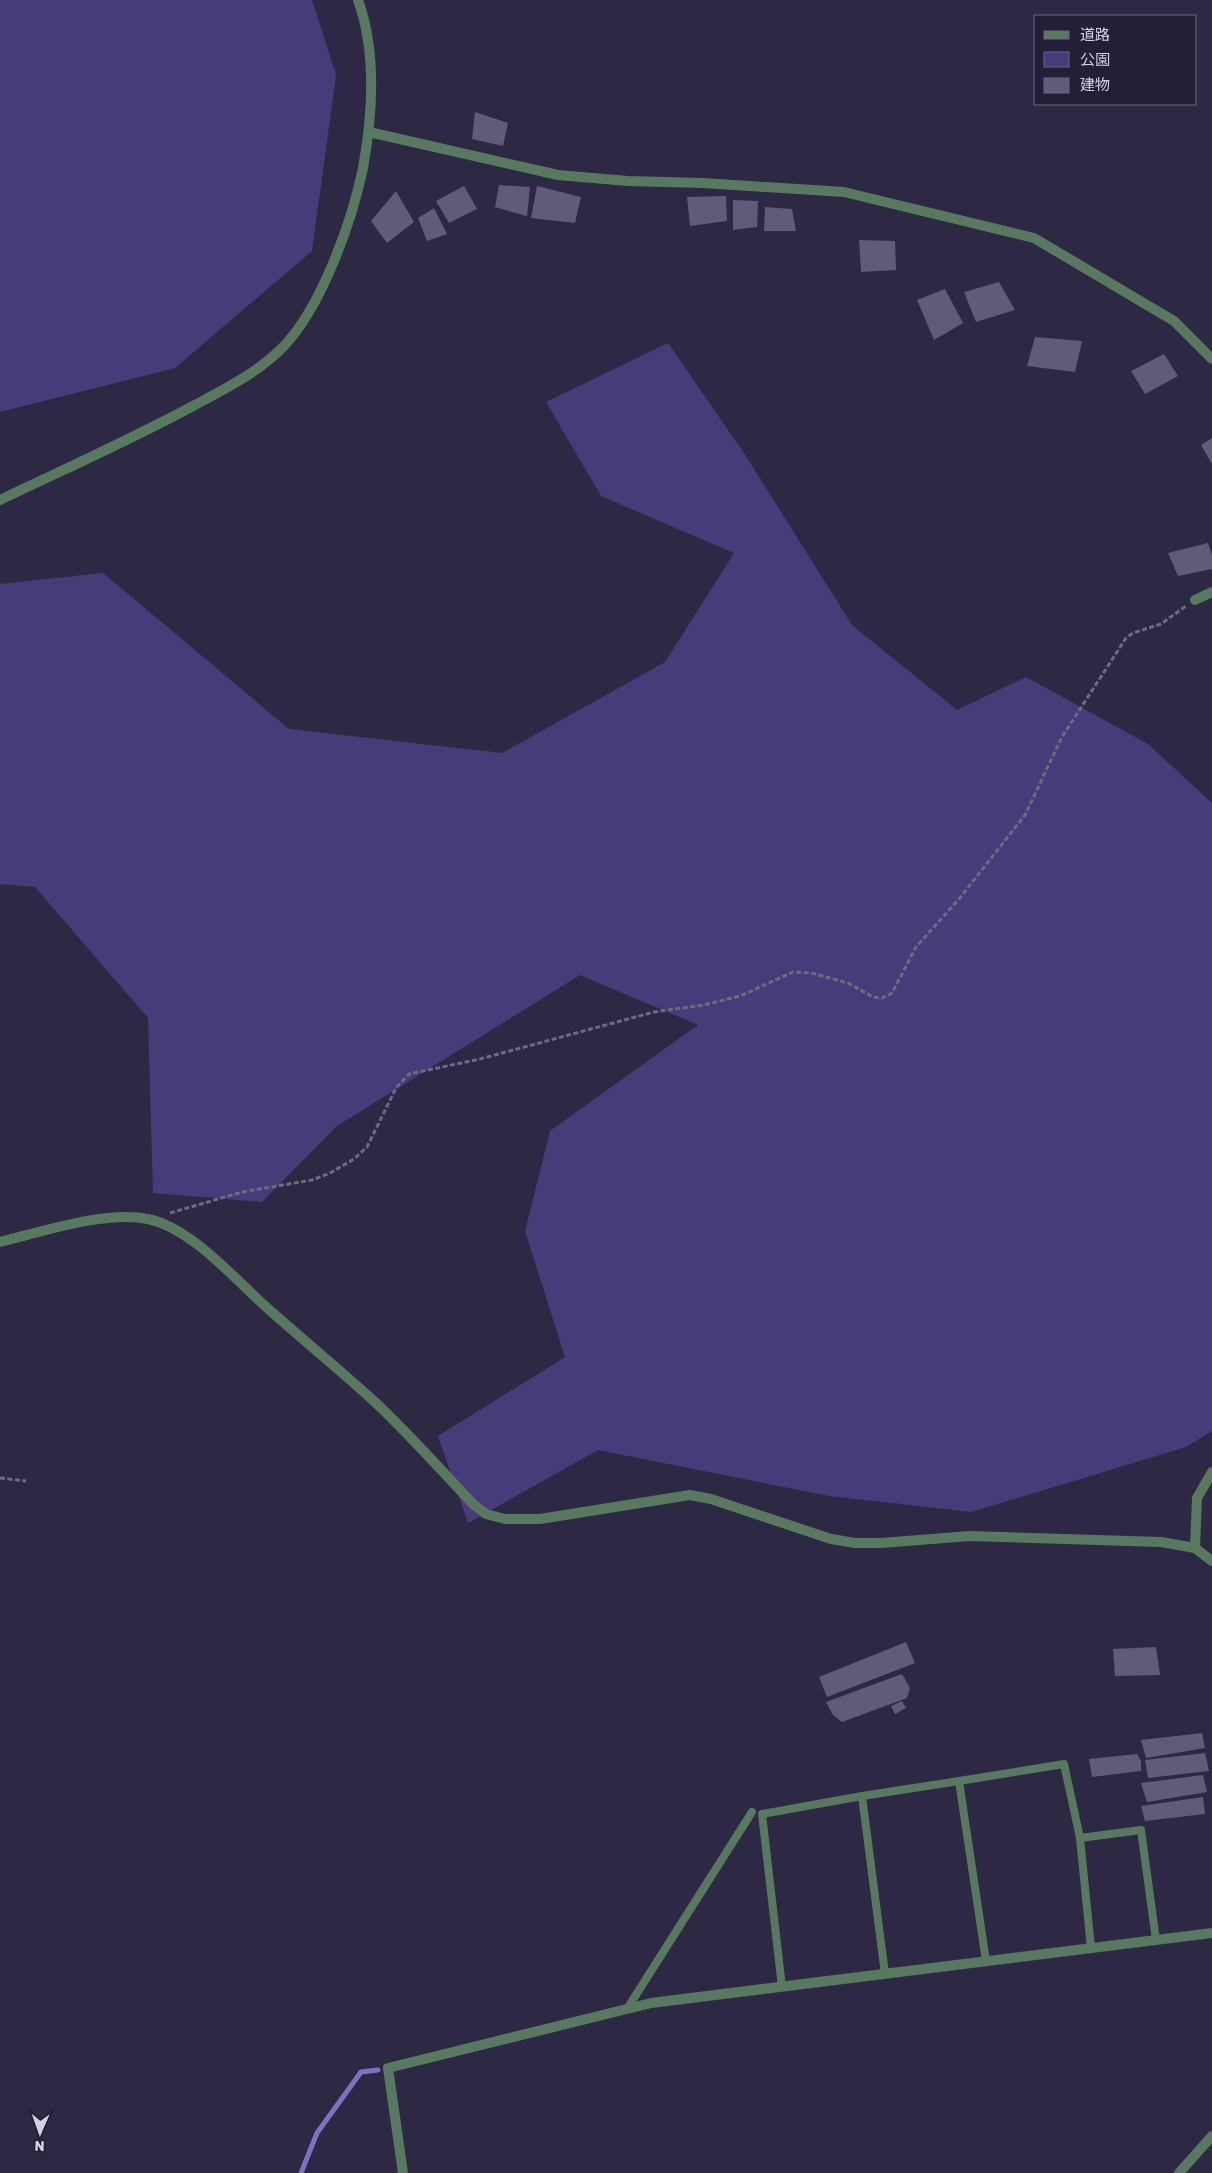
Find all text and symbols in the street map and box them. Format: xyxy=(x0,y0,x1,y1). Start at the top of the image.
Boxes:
legend xyxy=(1034,15,1197,105)
text: 道路 xyxy=(1080,26,1110,44)
text: 公園 xyxy=(1080,51,1110,69)
text: 建物 xyxy=(1080,76,1110,94)
north arrow xyxy=(15,2108,65,2158)
text: N xyxy=(34,2137,45,2154)

